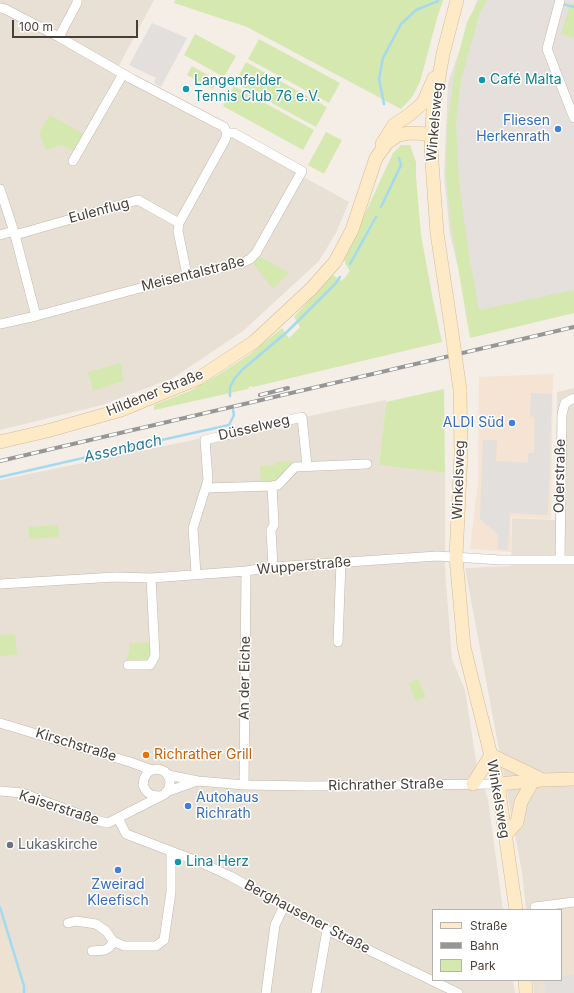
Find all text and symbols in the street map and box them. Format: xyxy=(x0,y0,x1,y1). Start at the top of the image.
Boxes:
scale bar xyxy=(14,12,140,38)
text: 100 m xyxy=(19,19,53,34)
place label: Café Malta xyxy=(490,72,562,88)
place label: Langenfelder Tennis Club 76 e.V. xyxy=(194,73,321,106)
marker: Café Malta xyxy=(477,75,487,85)
street label: Winkelsweg xyxy=(423,82,447,162)
marker: Langenfelder Tennis Club 76 e.V. xyxy=(181,84,191,94)
place label: Fliesen Herkenrath xyxy=(476,113,550,146)
marker: Fliesen Herkenrath xyxy=(553,124,563,134)
street label: Eulenflug xyxy=(67,195,131,227)
street label: Meisentalstraße xyxy=(140,253,246,295)
street label: Hildener Straße xyxy=(104,366,206,420)
street label: Düsselweg xyxy=(217,412,291,444)
place label: ALDI Süd xyxy=(443,415,504,431)
marker: ALDI Süd xyxy=(507,418,517,428)
water label: Assenbach xyxy=(82,431,164,467)
street label: Oderstraße xyxy=(551,439,569,513)
street label: Winkelsweg xyxy=(449,440,469,520)
street label: Wupperstraße xyxy=(256,554,352,578)
street label: An der Eiche xyxy=(236,636,254,720)
street label: Kirschstraße xyxy=(33,725,119,765)
place label: Richrather Grill xyxy=(154,747,252,763)
marker: Richrather Grill xyxy=(141,750,151,760)
street label: Winkelsweg xyxy=(483,758,513,840)
street label: Richrather Straße xyxy=(328,776,444,794)
street label: Kaiserstraße xyxy=(17,787,101,829)
place label: Autohaus Richrath xyxy=(196,790,259,822)
marker: Autohaus Richrath xyxy=(183,801,193,811)
place label: Lukaskirche xyxy=(18,837,98,853)
marker: Lukaskirche xyxy=(5,840,15,850)
place label: Lina Herz xyxy=(186,854,249,870)
marker: Lina Herz xyxy=(173,857,183,867)
marker: Zweirad Kleefisch xyxy=(113,865,123,875)
place label: Zweirad Kleefisch xyxy=(87,877,149,910)
street label: Berghausener Straße xyxy=(241,877,373,957)
legend xyxy=(432,909,562,981)
text: Straße xyxy=(470,918,507,933)
text: Bahn xyxy=(470,938,499,953)
text: Park xyxy=(470,958,496,973)

